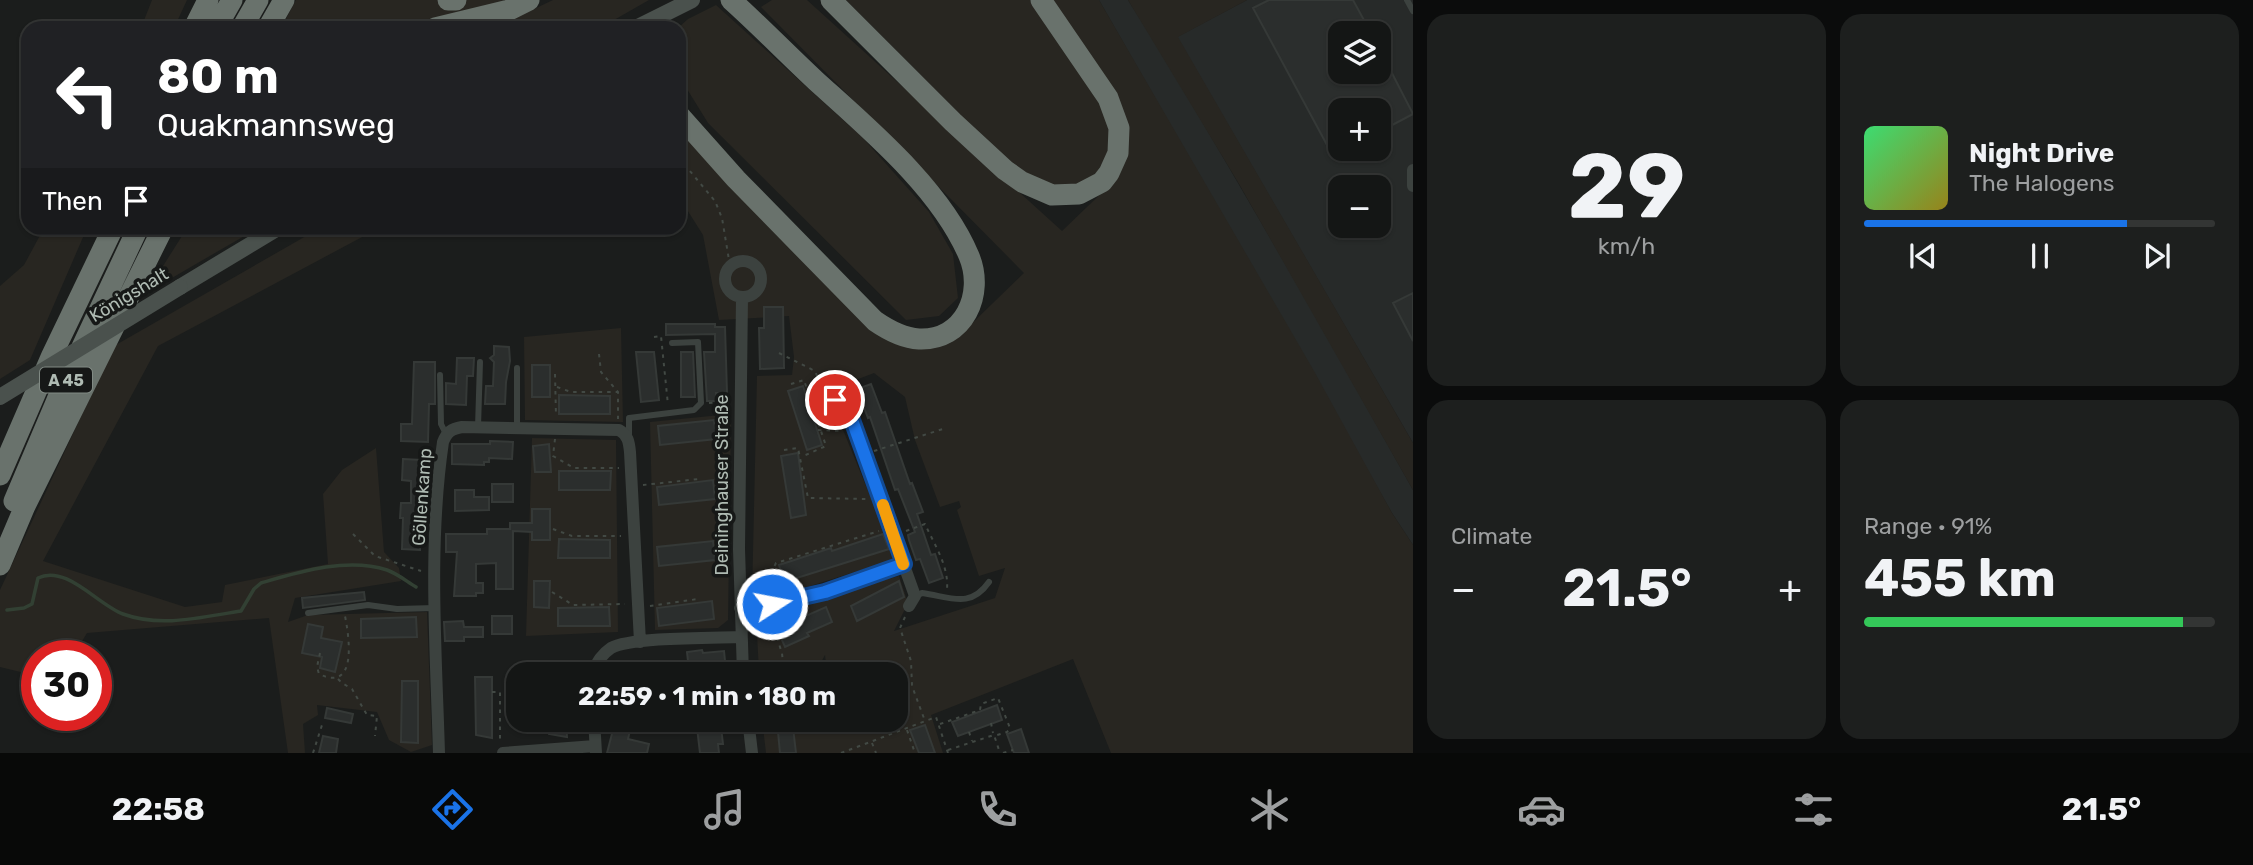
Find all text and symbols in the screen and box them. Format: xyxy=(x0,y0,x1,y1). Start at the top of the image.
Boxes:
map controls xyxy=(1328,21,1391,238)
button: layers xyxy=(1328,21,1391,84)
text: 80 m xyxy=(157,47,279,105)
icon: left xyxy=(42,49,133,140)
button: + xyxy=(1328,98,1391,161)
text: Quakmannsweg xyxy=(157,106,395,144)
text: 29 xyxy=(1568,132,1685,240)
text: Night Drive xyxy=(1969,138,2114,169)
text: The Halogens xyxy=(1969,169,2115,197)
button: − xyxy=(1328,175,1391,238)
icon: arrive xyxy=(117,182,155,220)
text: Then xyxy=(42,186,103,217)
text: km/h xyxy=(1598,232,1655,260)
icon: previous xyxy=(1904,237,1942,275)
icon: pause xyxy=(2021,237,2059,275)
icon: next xyxy=(2138,237,2176,275)
street label: Königshalt xyxy=(86,263,172,327)
road number: A 45 xyxy=(40,368,92,392)
pin xyxy=(805,370,865,430)
icon: arrive xyxy=(816,381,854,419)
street label: Deininghauser Straße xyxy=(711,394,733,576)
street label: Göllenkamp xyxy=(408,447,436,547)
text: Range · 91% xyxy=(1864,512,1992,540)
text: Climate xyxy=(1451,522,1532,550)
text: 455 km xyxy=(1864,547,2056,609)
text: 21.5° xyxy=(1562,557,1692,619)
text: − xyxy=(1451,566,1476,612)
text: + xyxy=(1778,566,1802,612)
position arrow xyxy=(735,567,809,641)
speed limit sign: 30 xyxy=(21,640,112,731)
text: 22:59 · 1 min · 180 m xyxy=(578,681,836,712)
icon: directions xyxy=(428,785,477,834)
icon: music xyxy=(700,785,749,834)
icon: phone xyxy=(973,785,1022,834)
icon: climate xyxy=(1245,785,1294,834)
icon: car xyxy=(1517,785,1566,834)
icon: filters xyxy=(1789,785,1838,834)
text: 22:58 xyxy=(112,790,205,828)
text: 21.5° xyxy=(2062,790,2141,828)

